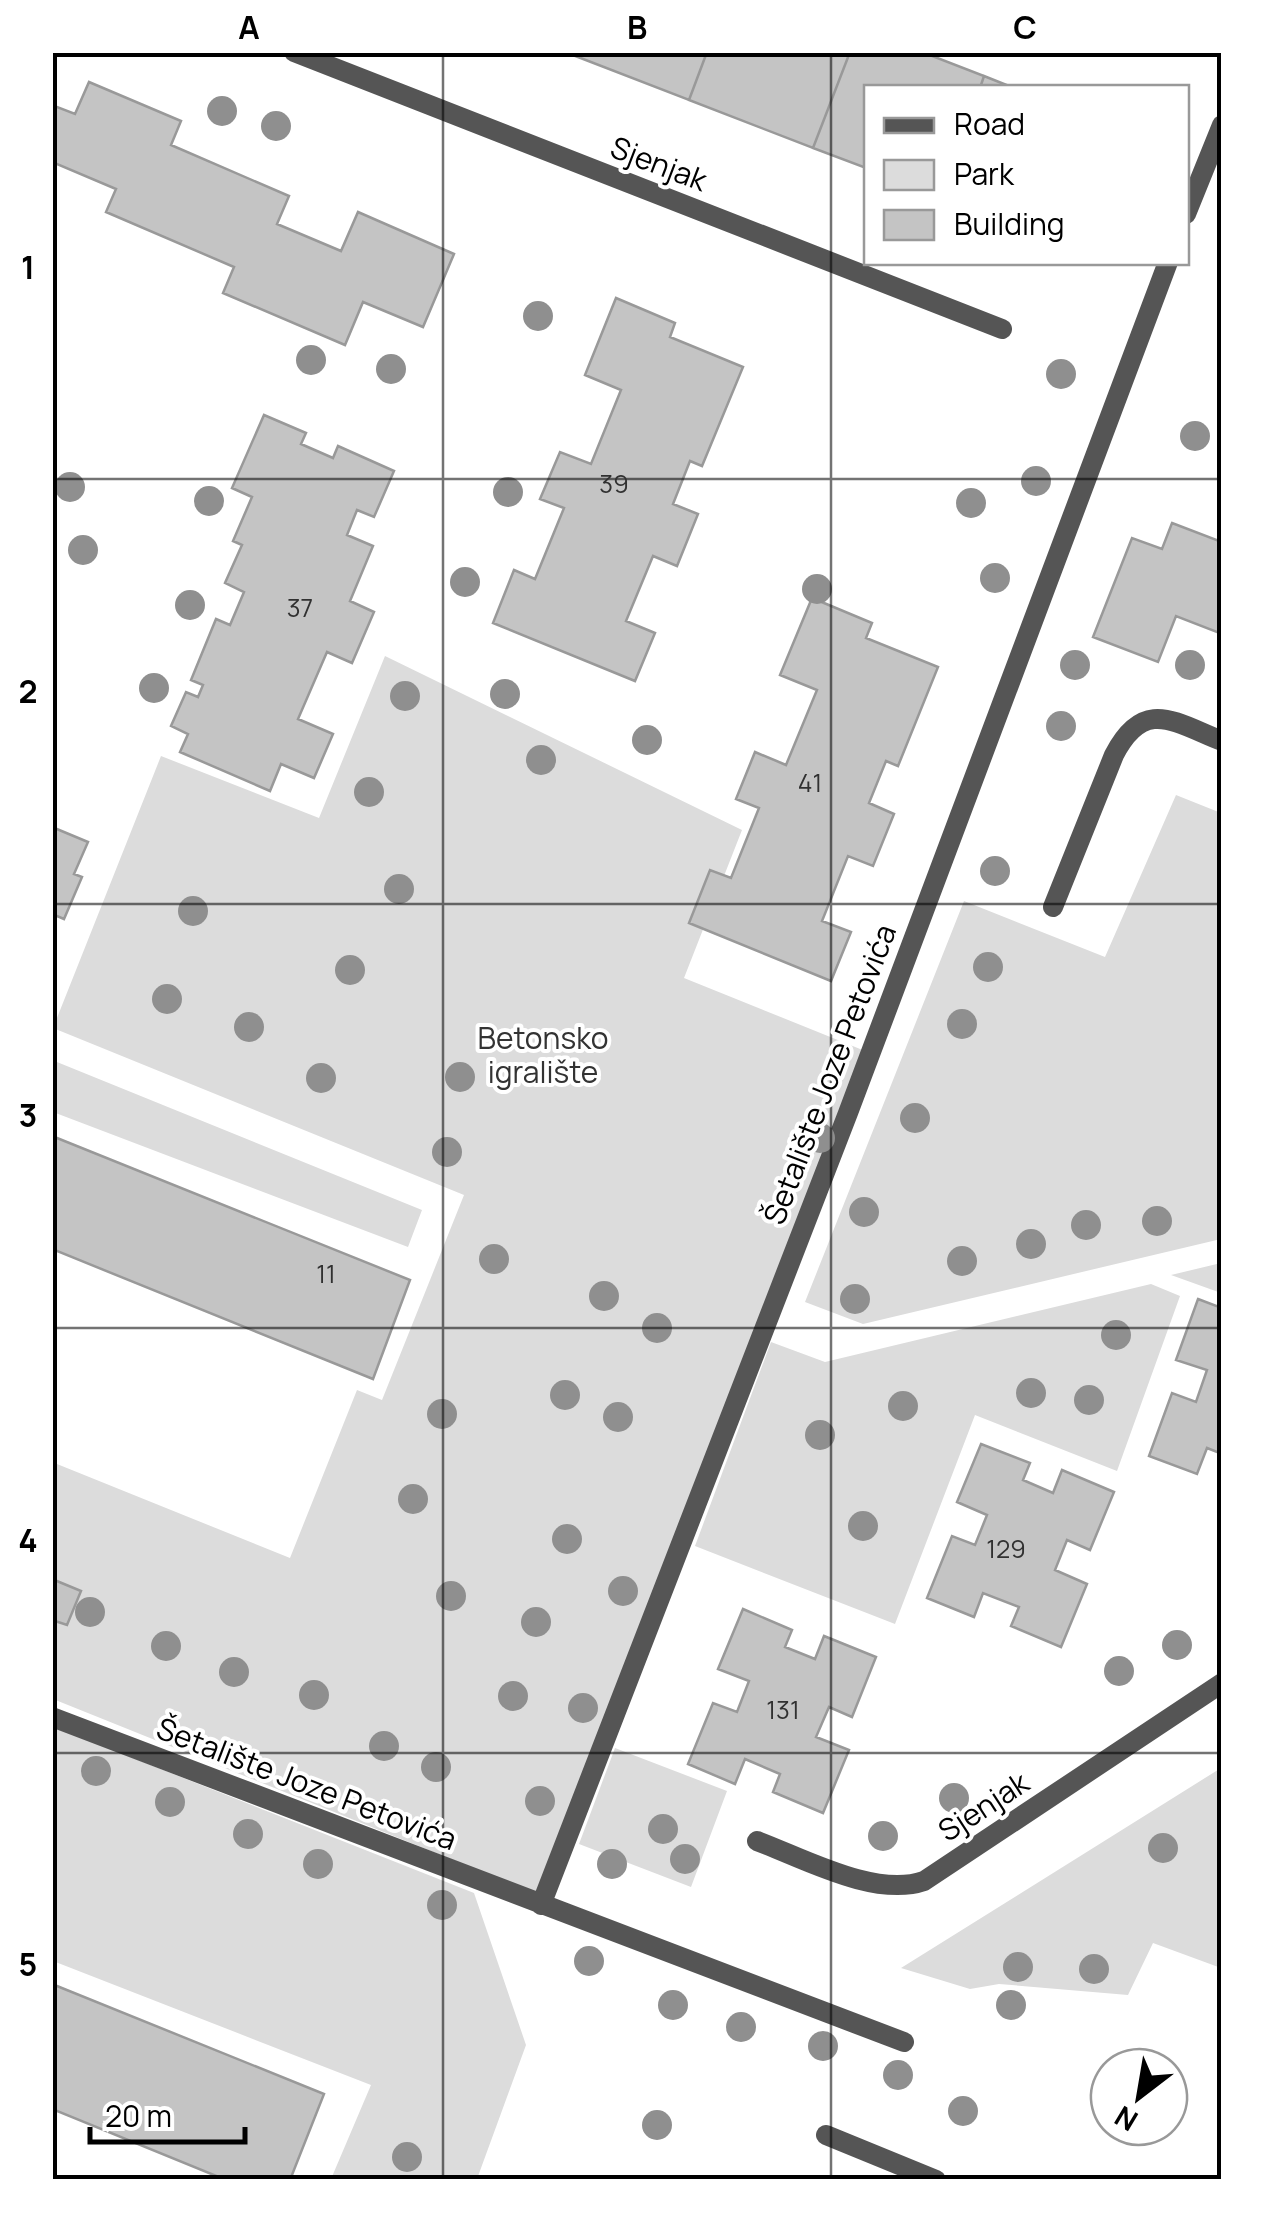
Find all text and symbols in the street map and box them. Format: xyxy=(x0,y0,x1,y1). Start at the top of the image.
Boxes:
text: A xyxy=(238,5,260,49)
text: B xyxy=(627,5,647,49)
text: C xyxy=(1013,5,1037,49)
legend xyxy=(864,85,1189,265)
text: Road xyxy=(954,103,1025,144)
street label: Sjenjak xyxy=(605,126,714,200)
text: Park xyxy=(954,153,1015,194)
text: Building xyxy=(954,203,1065,244)
text: 1 xyxy=(21,245,35,289)
house number: 39 xyxy=(599,466,629,501)
house number: 37 xyxy=(287,590,313,625)
text: 2 xyxy=(18,669,38,713)
house number: 41 xyxy=(798,765,822,800)
street label: Šetalište Joze Petovića xyxy=(753,918,905,1230)
park label: Betonsko igralište xyxy=(478,1017,608,1092)
text: 3 xyxy=(19,1093,37,1137)
house number: 11 xyxy=(316,1256,336,1291)
text: 4 xyxy=(18,1518,38,1562)
house number: 129 xyxy=(986,1531,1026,1566)
house number: 131 xyxy=(766,1692,800,1727)
street label: Šetalište Joze Petovića xyxy=(151,1707,463,1859)
street label: Sjenjak xyxy=(930,1761,1037,1850)
text: 5 xyxy=(19,1942,37,1986)
north arrow xyxy=(1089,2047,1189,2147)
scale bar xyxy=(90,2082,245,2144)
text: 20 m xyxy=(105,2095,172,2136)
text: N xyxy=(1107,2098,1144,2141)

